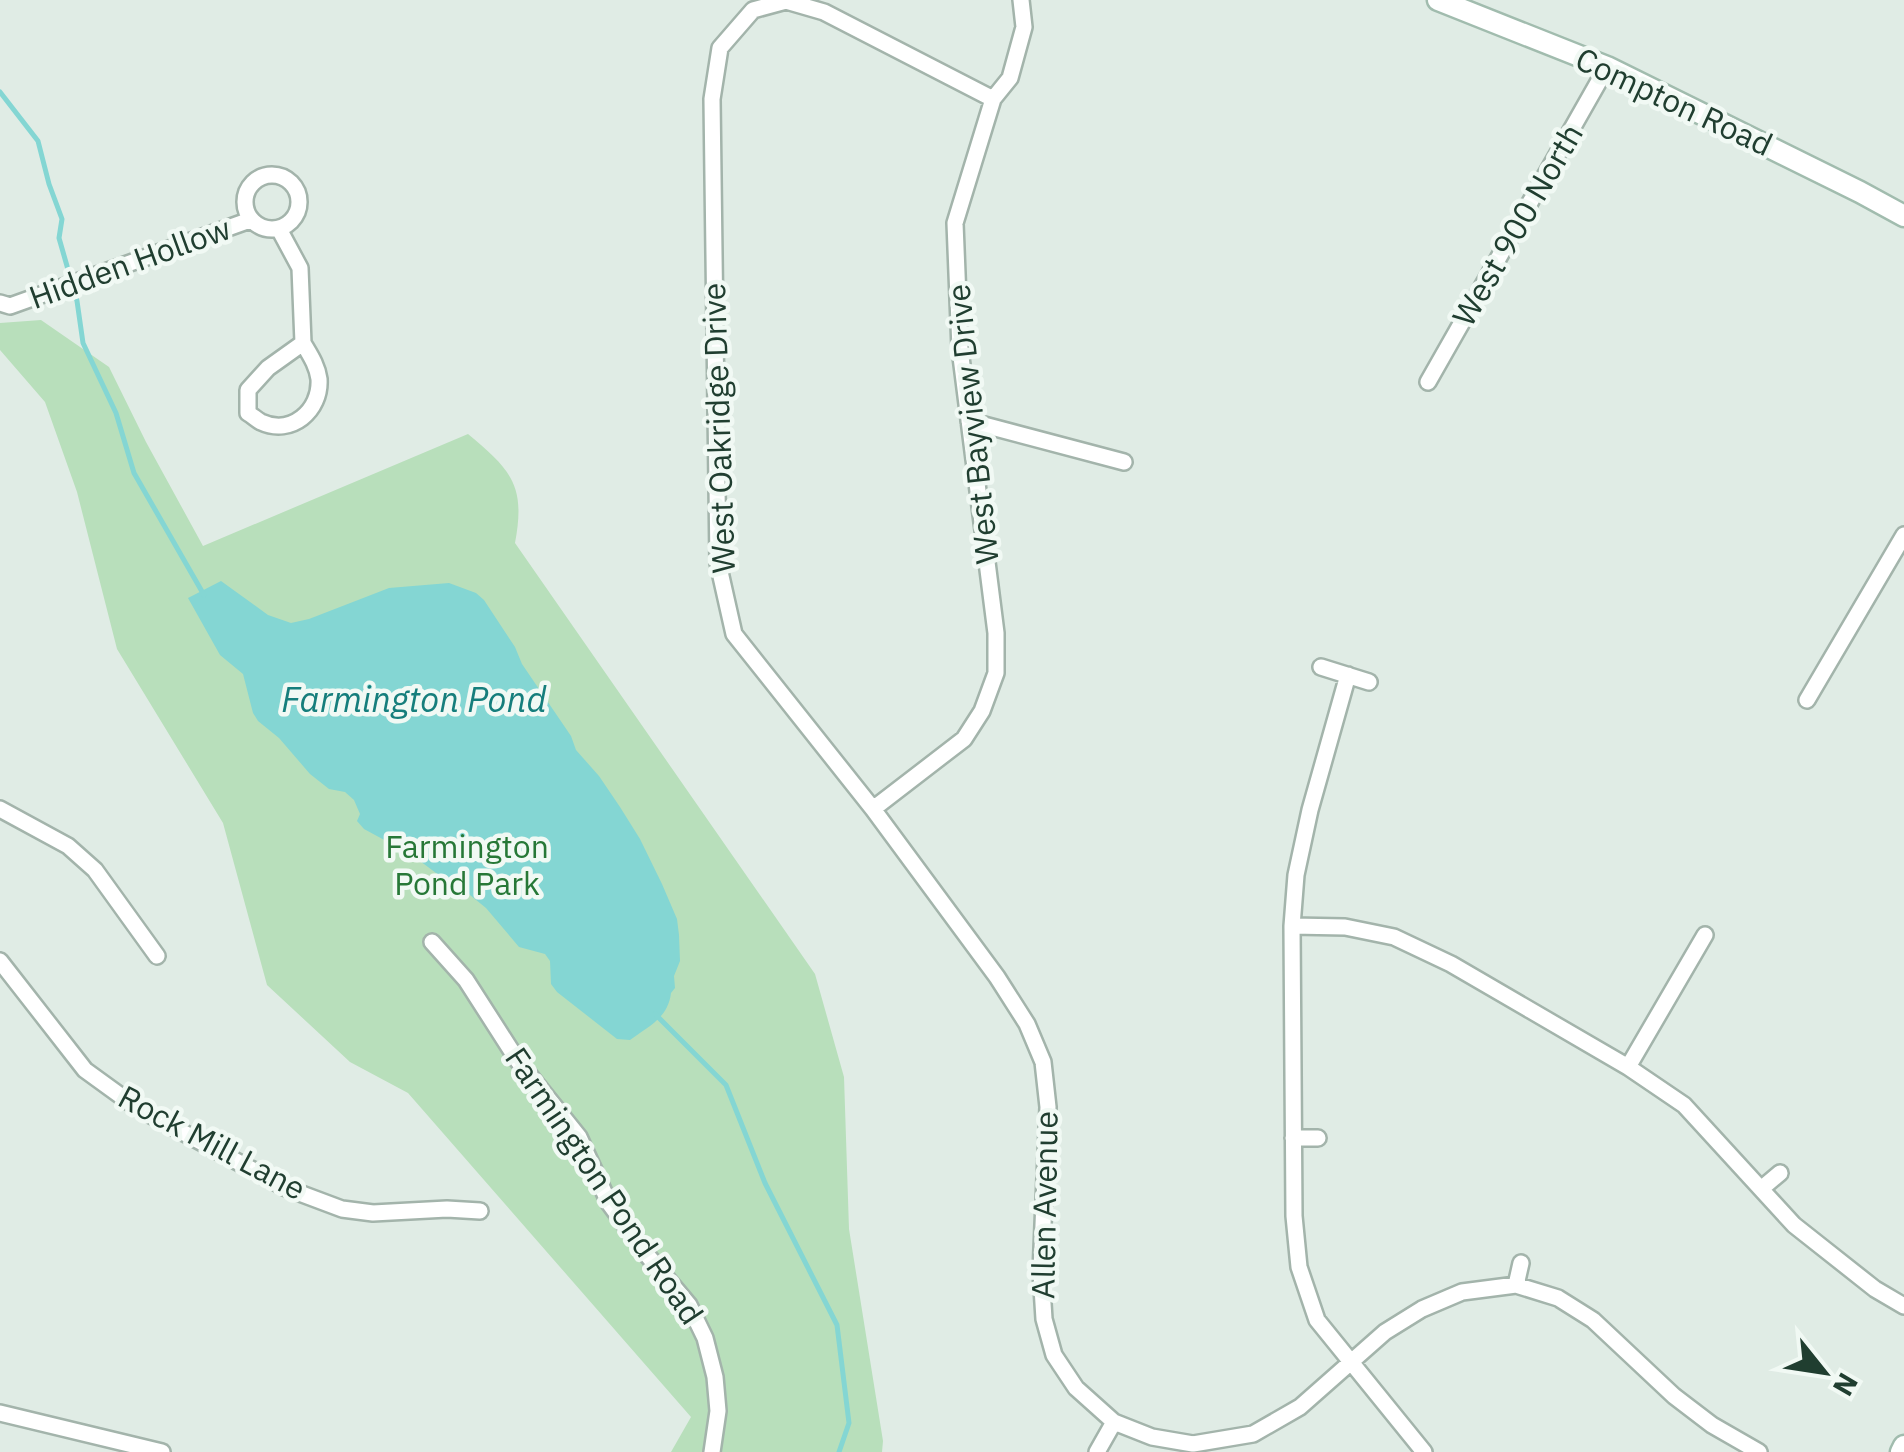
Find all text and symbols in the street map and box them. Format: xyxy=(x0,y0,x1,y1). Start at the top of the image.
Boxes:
street label: Compton Road xyxy=(1569,37,1780,165)
street label: West 900 North xyxy=(1442,116,1592,333)
street label: Hidden Hollow xyxy=(23,206,236,318)
street label: West Oakridge Drive xyxy=(692,282,744,574)
street label: West Bayview Drive xyxy=(936,282,1008,566)
water label: Farmington Pond xyxy=(281,676,547,722)
park label: Farmington Pond Park xyxy=(385,825,549,904)
street label: Farmington Pond Road xyxy=(496,1039,713,1332)
street label: Rock Mill Lane xyxy=(112,1075,313,1209)
street label: Allen Avenue xyxy=(1021,1111,1067,1299)
north arrow xyxy=(1774,1322,1874,1422)
text: N xyxy=(1825,1367,1867,1403)

